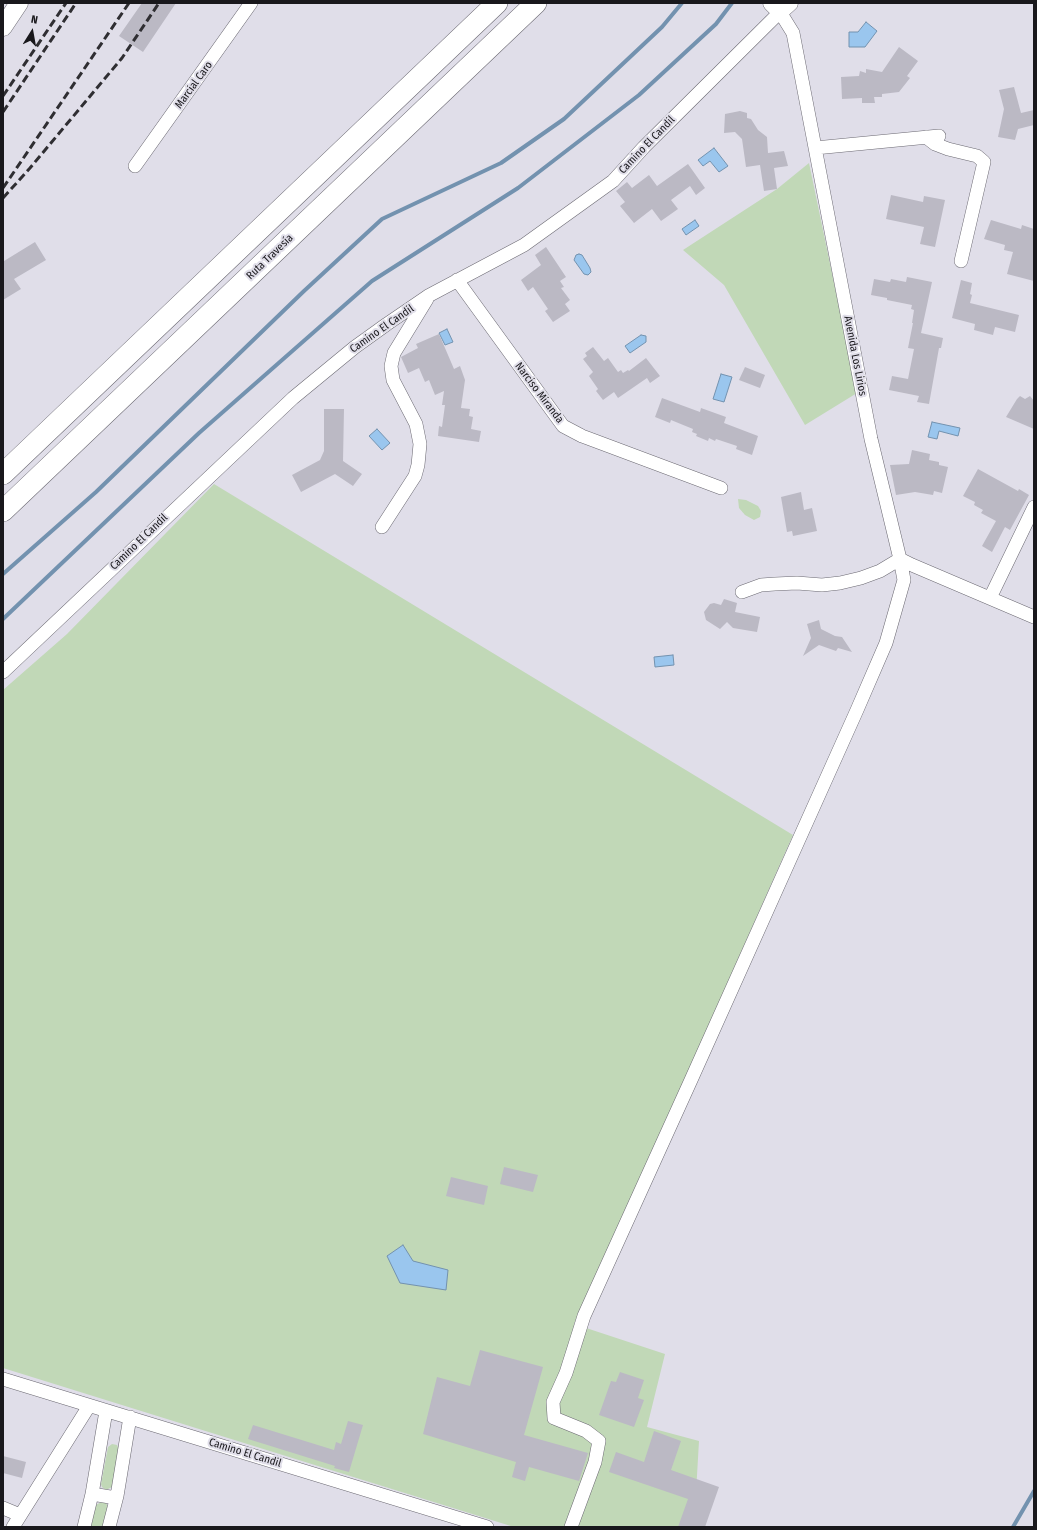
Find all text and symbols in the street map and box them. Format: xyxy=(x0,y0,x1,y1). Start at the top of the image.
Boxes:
north arrow xyxy=(12,12,52,52)
text: N xyxy=(30,13,39,27)
street label: Marcial Caro xyxy=(172,59,216,111)
street label: Camino El Candil xyxy=(616,113,678,177)
street label: Ruta Travesía xyxy=(244,231,296,283)
street label: Camino El Candil xyxy=(347,302,417,356)
street label: Avenida Los Lirios xyxy=(841,315,869,397)
street label: Narciso Miranda xyxy=(512,360,566,426)
street label: Camino El Candil xyxy=(107,511,171,573)
street label: Camino El Candil xyxy=(207,1436,283,1470)

